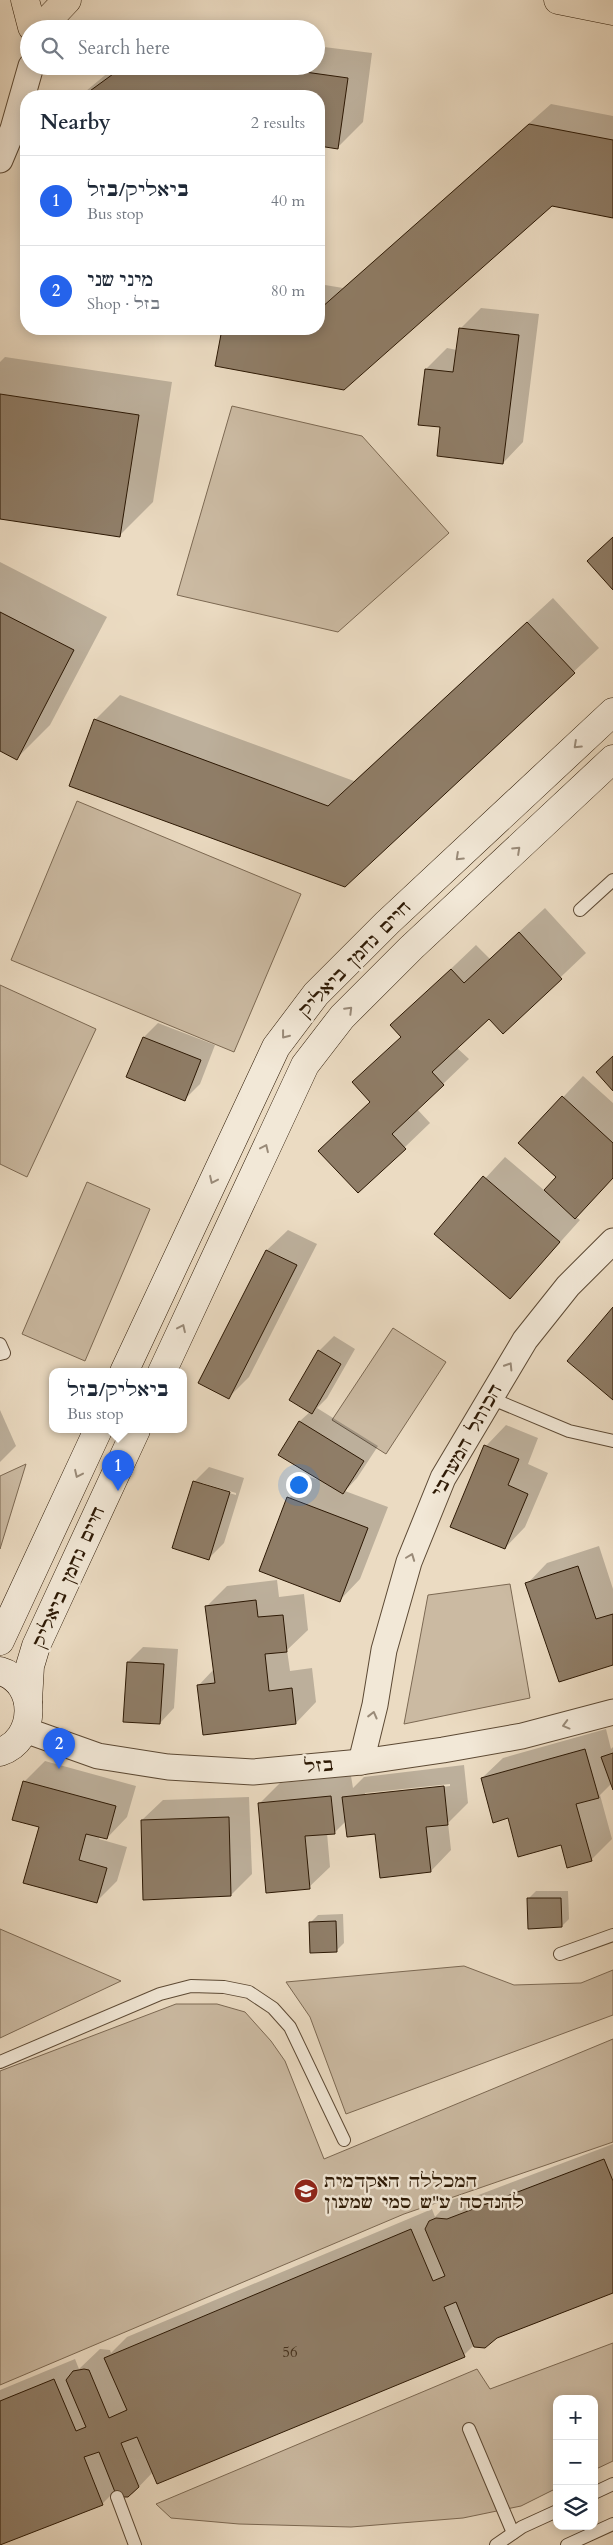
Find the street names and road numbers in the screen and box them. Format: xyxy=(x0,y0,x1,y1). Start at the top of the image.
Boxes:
street label: חיים נחמן ביאליק xyxy=(293,896,417,1022)
street label: הכותל המערבי xyxy=(425,1380,509,1502)
street label: חיים נחמן ביאליק xyxy=(27,1502,111,1652)
street label: בזל xyxy=(303,1752,335,1780)

